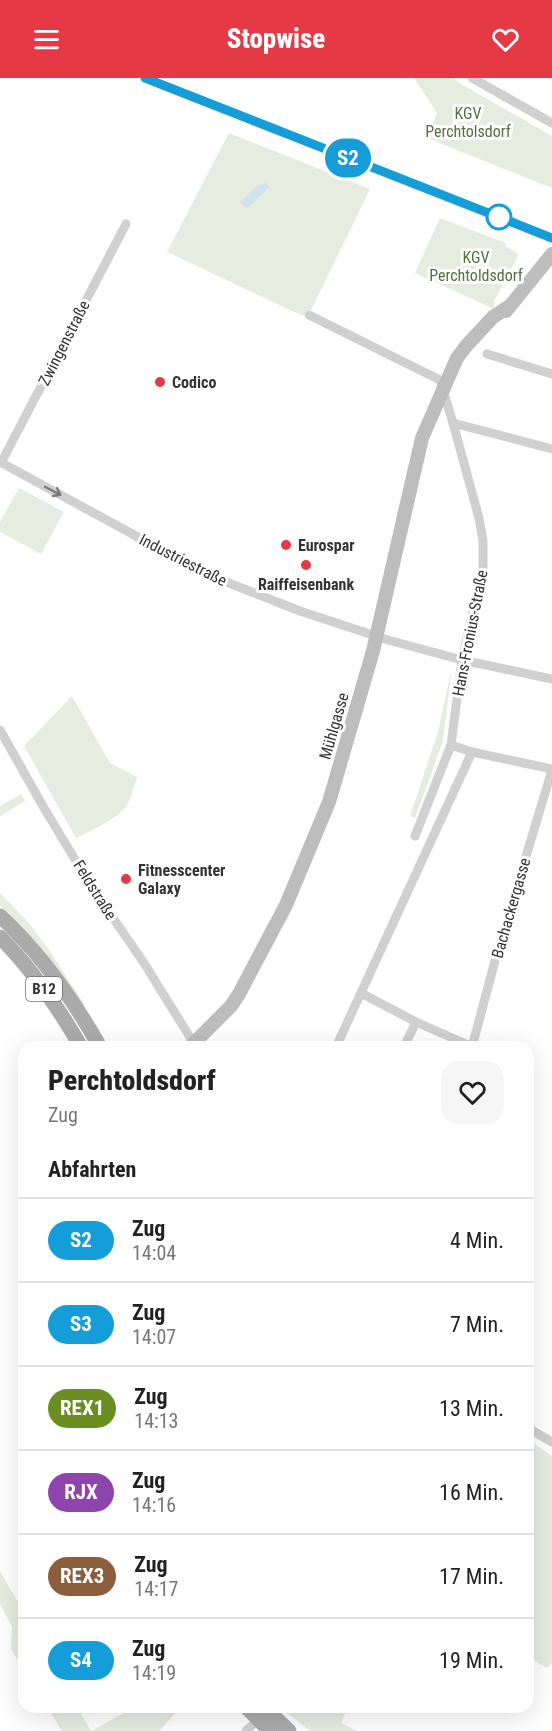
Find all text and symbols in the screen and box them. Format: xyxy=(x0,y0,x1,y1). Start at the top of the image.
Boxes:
icon: menu xyxy=(30,23,63,56)
text: Stopwise xyxy=(227,23,325,55)
icon: heart xyxy=(489,23,522,56)
park label: KGV Perchtolsdorf xyxy=(425,104,511,141)
line badge: S2 xyxy=(321,138,375,178)
text: S2 xyxy=(337,146,359,170)
unlabelled marker xyxy=(486,204,512,230)
park label: KGV Perchtoldsdorf xyxy=(429,248,523,285)
street label: Zwingenstraße xyxy=(34,297,94,389)
place label: Codico xyxy=(172,373,216,392)
marker: Codico xyxy=(153,375,167,389)
one-way arrow xyxy=(43,486,61,497)
street label: Industriestraße xyxy=(136,530,230,590)
place label: Eurospar xyxy=(298,536,355,555)
marker: Eurospar xyxy=(279,538,293,552)
marker: Raiffeisenbank xyxy=(299,558,313,572)
street label: Hans-Fronius-Straße xyxy=(448,568,492,698)
place label: Raiffeisenbank xyxy=(258,575,354,594)
street label: Mühlgasse xyxy=(315,690,353,762)
street label: Bachackergasse xyxy=(488,856,534,960)
street label: Feldstraße xyxy=(69,857,121,923)
place label: Fitnesscenter Galaxy xyxy=(138,861,225,898)
marker: Fitnesscenter Galaxy xyxy=(119,872,133,886)
road number: B12 xyxy=(26,977,62,1001)
button: heart xyxy=(441,1061,504,1124)
text: Perchtoldsdorf xyxy=(48,1064,216,1097)
text: Zug xyxy=(48,1103,78,1127)
text: Abfahrten xyxy=(48,1157,136,1182)
text: Zug xyxy=(132,1216,165,1241)
text: S2 xyxy=(70,1228,92,1252)
text: 4 Min. xyxy=(450,1228,504,1253)
text: 14:04 xyxy=(132,1241,176,1265)
text: Zug xyxy=(132,1300,165,1325)
text: S3 xyxy=(70,1312,92,1336)
text: 7 Min. xyxy=(450,1312,504,1337)
text: 14:07 xyxy=(132,1325,176,1349)
text: Zug xyxy=(134,1384,168,1409)
text: REX1 xyxy=(60,1396,104,1420)
text: 13 Min. xyxy=(439,1396,504,1421)
text: 14:13 xyxy=(134,1409,178,1433)
text: Zug xyxy=(132,1468,165,1493)
text: RJX xyxy=(64,1480,98,1504)
text: 16 Min. xyxy=(439,1480,504,1505)
text: 14:16 xyxy=(132,1493,176,1517)
text: Zug xyxy=(134,1552,168,1577)
text: REX3 xyxy=(60,1564,104,1588)
text: 17 Min. xyxy=(439,1564,504,1589)
text: 14:17 xyxy=(134,1577,178,1601)
text: Zug xyxy=(132,1636,165,1661)
text: S4 xyxy=(70,1648,92,1672)
text: 19 Min. xyxy=(439,1648,504,1673)
text: 14:19 xyxy=(132,1661,176,1685)

